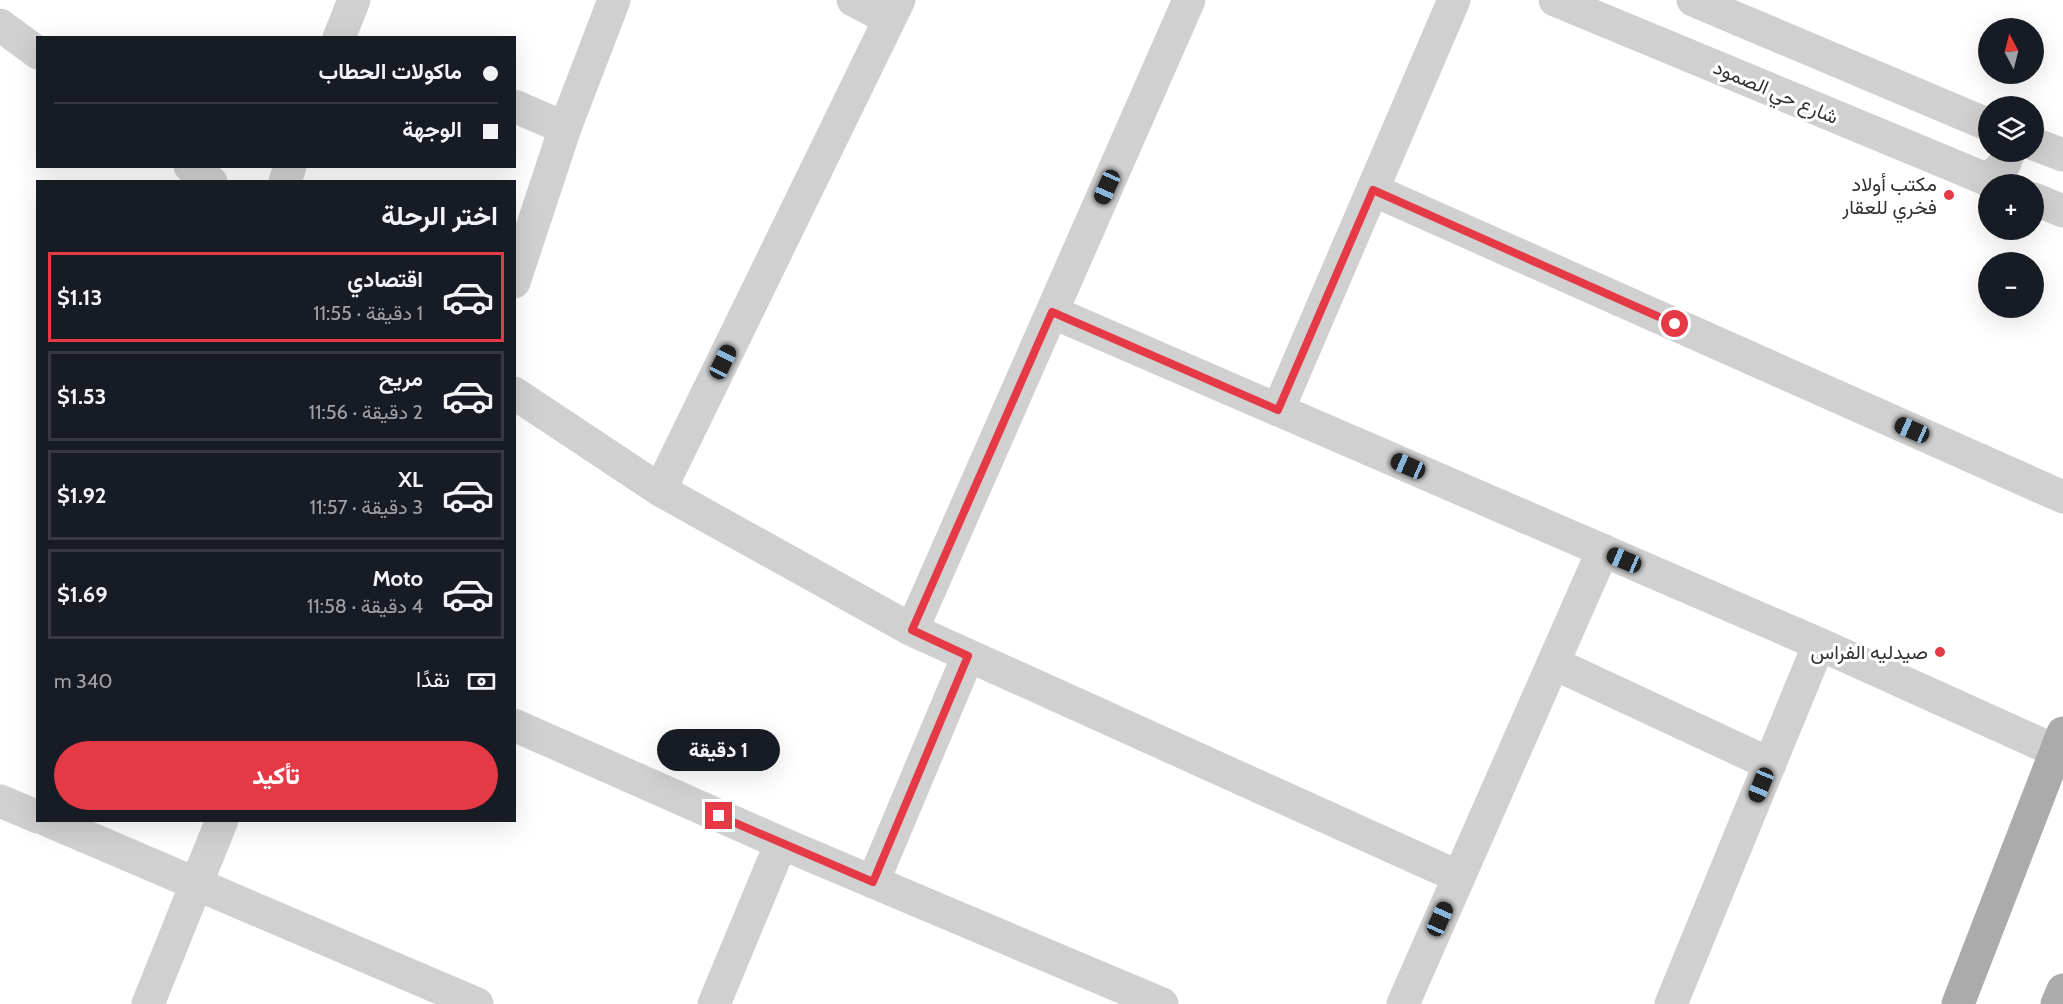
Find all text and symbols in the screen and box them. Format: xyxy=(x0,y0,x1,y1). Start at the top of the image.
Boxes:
north arrow xyxy=(1978,18,2044,84)
map controls xyxy=(1978,18,2044,318)
street label: شارع حي الصمود xyxy=(1708,55,1842,134)
text: ماكولات الحطاب xyxy=(319,58,462,85)
button: layers xyxy=(1978,96,2044,162)
text: الوجهة xyxy=(402,116,462,143)
car xyxy=(1091,167,1123,207)
place label: مكتب أولاد فخري للعقار xyxy=(1841,172,1937,224)
button: + xyxy=(1978,174,2044,240)
marker: مكتب أولاد فخري للعقار xyxy=(1942,188,1956,202)
text: اختر الرحلة xyxy=(381,199,498,232)
button: − xyxy=(1978,252,2044,318)
text: اقتصادي xyxy=(347,266,423,293)
icon: car xyxy=(441,270,495,324)
text: $1.13 xyxy=(57,284,102,311)
text: 1 دقيقة · 11:55 xyxy=(313,301,423,325)
route start xyxy=(1661,310,1688,337)
car xyxy=(707,342,739,382)
text: مريح xyxy=(379,365,423,392)
icon: car xyxy=(441,369,495,423)
text: $1.53 xyxy=(57,383,106,410)
text: 2 دقيقة · 11:56 xyxy=(309,400,423,424)
car xyxy=(1892,414,1932,446)
car xyxy=(1388,450,1428,482)
text: XL xyxy=(398,466,423,493)
icon: car xyxy=(441,468,495,522)
text: $1.92 xyxy=(57,482,106,509)
text: 3 دقيقة · 11:57 xyxy=(310,495,423,519)
car xyxy=(1604,545,1644,575)
text: Moto xyxy=(372,565,423,592)
icon: car xyxy=(441,567,495,621)
text: $1.69 xyxy=(57,581,108,608)
text: 4 دقيقة · 11:58 xyxy=(307,594,423,618)
place label: صيدليه الفراس xyxy=(1811,640,1928,665)
marker: صيدليه الفراس xyxy=(1933,645,1947,659)
icon: cash xyxy=(465,665,498,698)
text: نقدًا xyxy=(416,666,450,693)
text: 340 m xyxy=(54,669,112,693)
callout: 1 دقيقة xyxy=(658,729,780,771)
text: 1 دقيقة xyxy=(689,738,748,762)
button: تأكيد xyxy=(54,741,498,810)
car xyxy=(1746,765,1776,805)
route end xyxy=(705,802,732,829)
car xyxy=(1424,899,1456,939)

